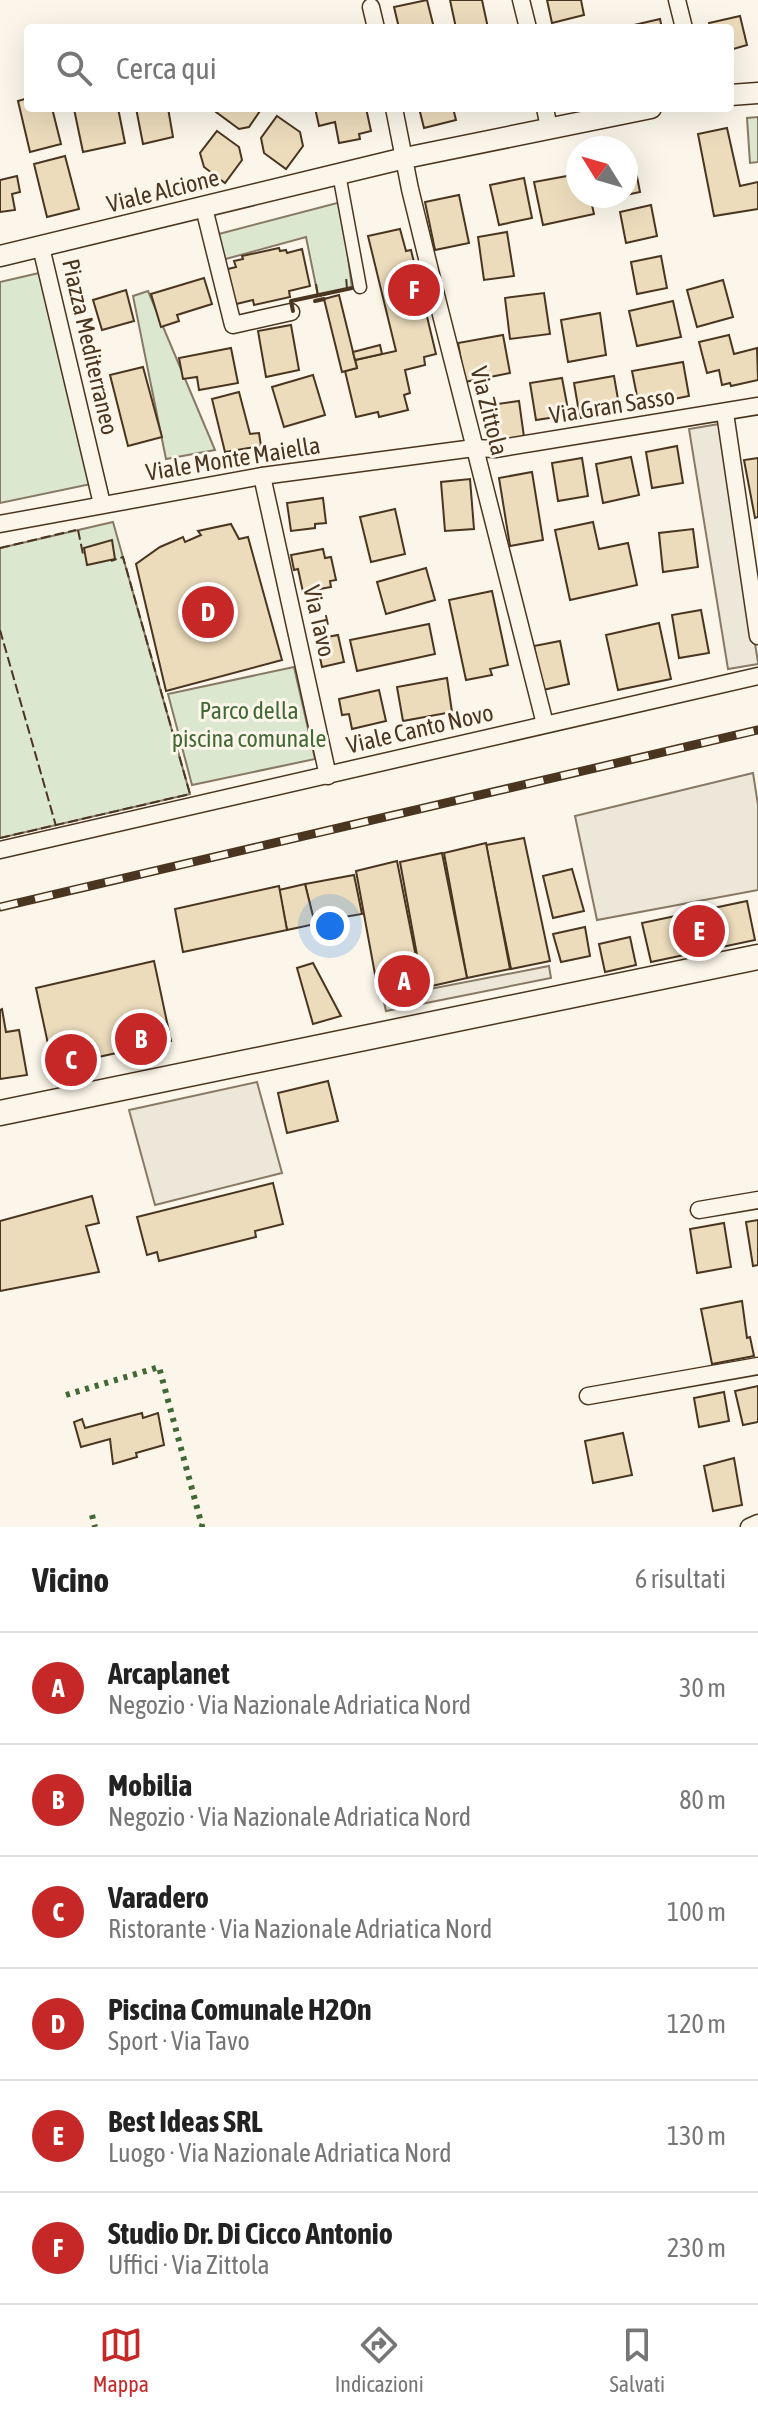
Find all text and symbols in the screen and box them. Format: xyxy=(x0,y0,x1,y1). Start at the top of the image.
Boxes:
search box xyxy=(24,24,734,112)
icon: search xyxy=(52,46,96,90)
text: Cerca qui xyxy=(116,51,217,85)
north arrow xyxy=(566,136,638,208)
street label: Viale Alcione xyxy=(104,164,222,218)
street label: Piazza Mediterraneo xyxy=(57,256,124,437)
pin: F xyxy=(388,260,440,320)
street label: Via Zittola xyxy=(465,364,514,458)
street label: Via Gran Sasso xyxy=(547,382,677,429)
street label: Viale Monte Maiella xyxy=(144,431,322,486)
pin: D xyxy=(182,582,234,642)
street label: Via Tavo xyxy=(298,582,341,659)
park label: Parco della piscina comunale xyxy=(172,697,326,752)
street label: Viale Canto Novo xyxy=(344,699,496,759)
pin: E xyxy=(673,901,725,961)
your location xyxy=(310,906,350,946)
pin: A xyxy=(378,951,430,1011)
pin: B xyxy=(115,1009,167,1069)
pin: C xyxy=(45,1030,97,1090)
text: Vicino xyxy=(32,1560,109,1599)
text: 6 risultati xyxy=(635,1564,726,1594)
text: Arcaplanet xyxy=(108,1656,230,1690)
text: A xyxy=(52,1673,64,1703)
text: 30 m xyxy=(679,1673,726,1703)
text: Negozio · Via Nazionale Adriatica Nord xyxy=(108,1690,471,1720)
text: Mobilia xyxy=(108,1768,192,1802)
text: B xyxy=(52,1785,64,1815)
text: 80 m xyxy=(679,1785,726,1815)
text: Negozio · Via Nazionale Adriatica Nord xyxy=(108,1802,471,1832)
text: Varadero xyxy=(108,1880,209,1914)
text: C xyxy=(52,1897,64,1927)
text: 100 m xyxy=(667,1897,726,1927)
text: Ristorante · Via Nazionale Adriatica Nord xyxy=(108,1914,492,1944)
text: Piscina Comunale H2On xyxy=(108,1992,372,2026)
text: D xyxy=(51,2009,65,2039)
text: 120 m xyxy=(667,2009,726,2039)
text: Sport · Via Tavo xyxy=(108,2026,250,2056)
text: Best Ideas SRL xyxy=(108,2104,263,2138)
text: E xyxy=(52,2121,64,2151)
text: 130 m xyxy=(667,2121,726,2151)
text: Luogo · Via Nazionale Adriatica Nord xyxy=(108,2138,452,2168)
text: Studio Dr. Di Cicco Antonio xyxy=(108,2216,393,2250)
text: F xyxy=(53,2233,63,2263)
text: 230 m xyxy=(667,2233,726,2263)
text: Uffici · Via Zittola xyxy=(108,2250,270,2280)
tab: Mappa xyxy=(93,2323,149,2397)
tab: Indicazioni xyxy=(335,2323,424,2397)
tab: Salvati xyxy=(610,2323,665,2397)

